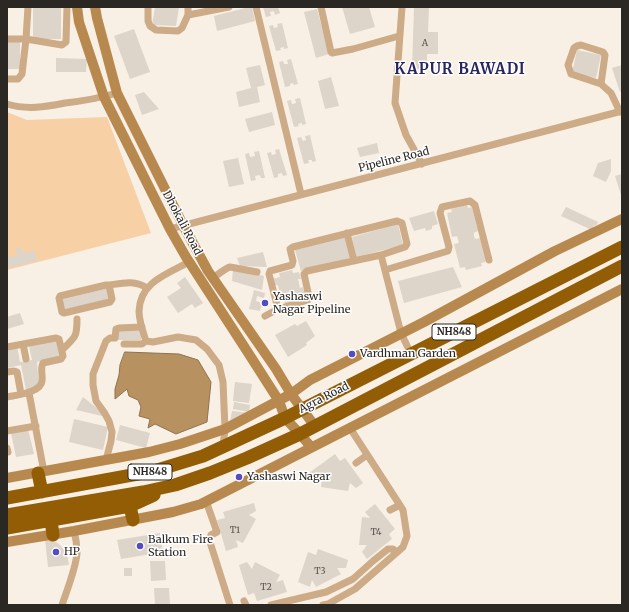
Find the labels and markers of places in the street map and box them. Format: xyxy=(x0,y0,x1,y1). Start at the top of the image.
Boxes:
place label: Yashaswi Nagar Pipeline xyxy=(273,290,351,316)
marker: Yashaswi Nagar Pipeline xyxy=(260,298,270,308)
place label: Vardhman Garden xyxy=(360,347,456,361)
marker: Vardhman Garden xyxy=(347,349,357,359)
place label: Yashaswi Nagar xyxy=(247,470,330,484)
marker: Yashaswi Nagar xyxy=(234,472,244,482)
place label: Balkum Fire Station xyxy=(148,533,213,559)
marker: Balkum Fire Station xyxy=(135,541,145,551)
place label: HP xyxy=(64,545,80,559)
marker: HP xyxy=(51,547,61,557)

